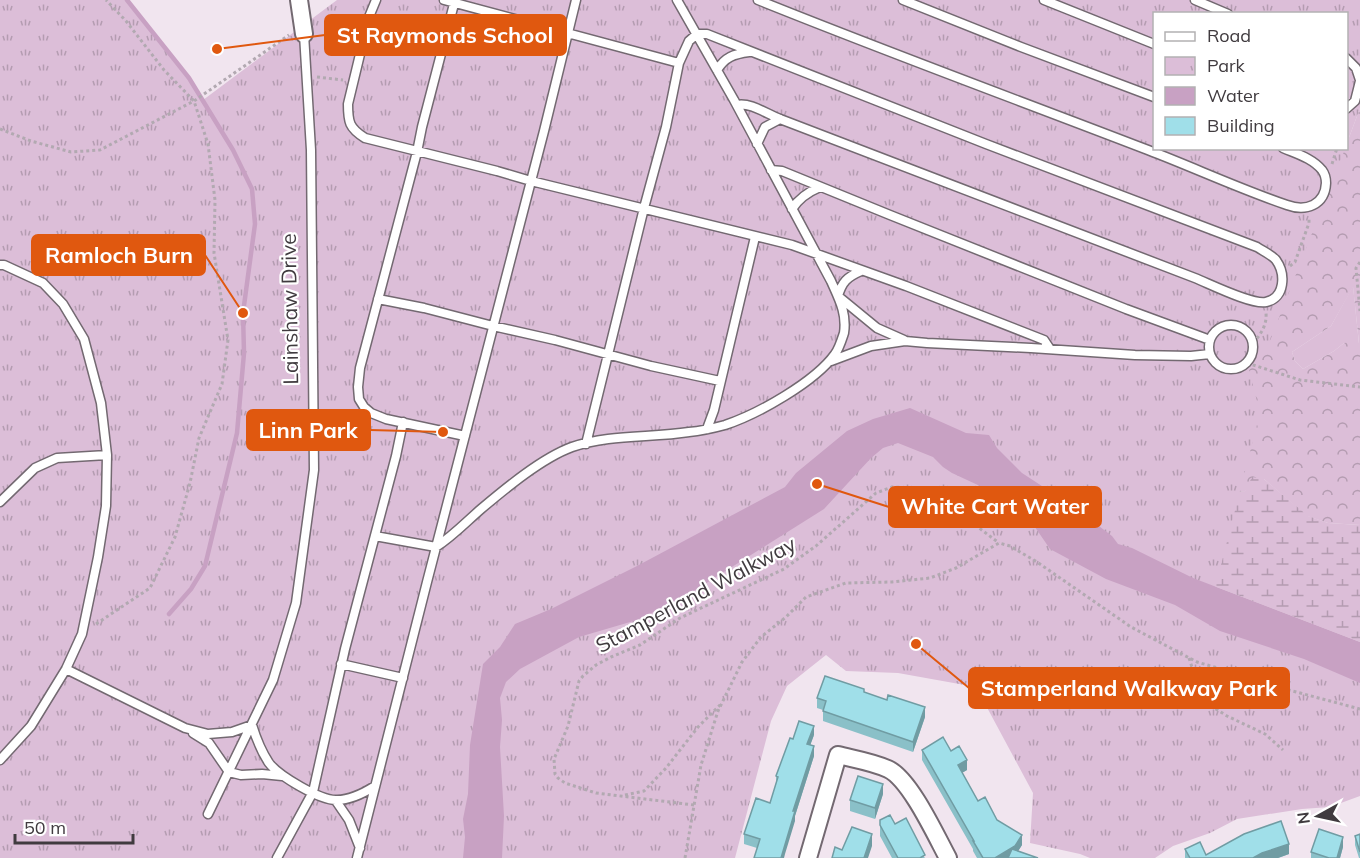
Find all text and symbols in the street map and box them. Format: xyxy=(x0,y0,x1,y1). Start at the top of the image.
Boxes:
legend xyxy=(1153,12,1348,150)
callout: St Raymonds School xyxy=(325,15,566,55)
text: St Raymonds School xyxy=(337,21,553,49)
text: Road xyxy=(1207,24,1251,47)
text: Park xyxy=(1207,54,1246,77)
text: Water xyxy=(1207,84,1260,107)
text: Building xyxy=(1207,114,1275,137)
street label: Lainshaw Drive xyxy=(275,233,303,385)
callout: Ramloch Burn xyxy=(32,235,205,275)
text: Ramloch Burn xyxy=(45,241,193,269)
callout: Linn Park xyxy=(247,410,370,450)
text: Linn Park xyxy=(258,416,358,444)
callout: White Cart Water xyxy=(889,487,1101,527)
text: White Cart Water xyxy=(901,492,1089,520)
street label: Stamperland Walkway xyxy=(591,530,800,658)
callout: Stamperland Walkway Park xyxy=(969,668,1289,708)
text: Stamperland Walkway Park xyxy=(981,674,1278,702)
north arrow xyxy=(1288,786,1348,846)
scale bar xyxy=(15,807,134,845)
text: N xyxy=(1292,811,1314,825)
text: 50 m xyxy=(24,816,66,839)

